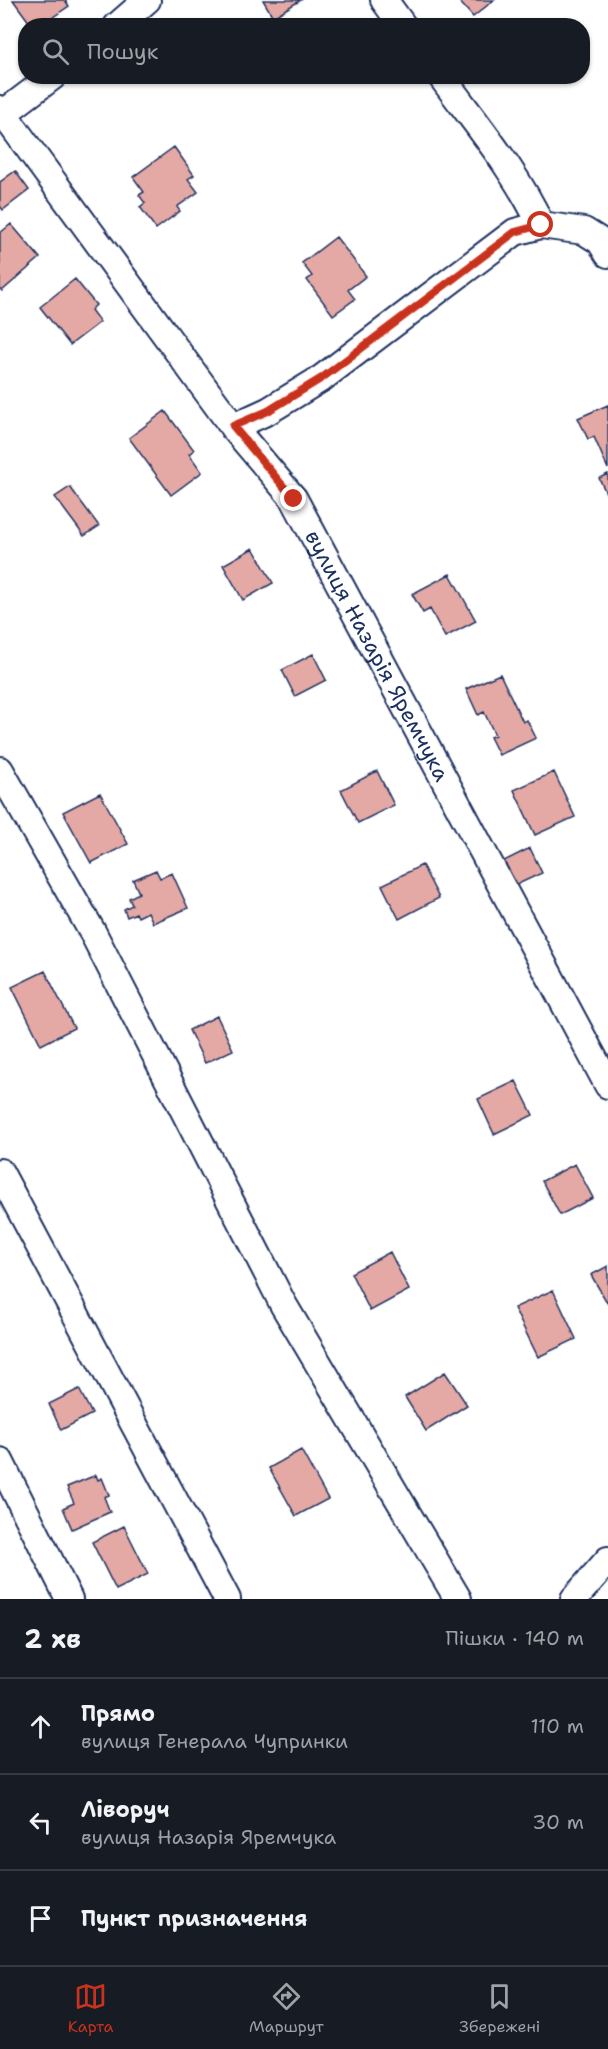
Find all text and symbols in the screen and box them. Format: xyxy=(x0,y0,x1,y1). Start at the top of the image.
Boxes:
search box xyxy=(18,18,590,84)
icon: search xyxy=(39,35,72,68)
text: Пошук xyxy=(87,37,158,66)
route start xyxy=(527,211,553,237)
route end xyxy=(280,485,306,511)
street label: вулиця Назарія Яремчука xyxy=(299,525,457,786)
text: 2 хв xyxy=(24,1621,81,1656)
text: Пішки · 140 m xyxy=(446,1625,584,1651)
text: Прямо xyxy=(81,1699,155,1728)
icon: ahead xyxy=(24,1710,57,1743)
text: 110 m xyxy=(530,1713,584,1739)
text: вулиця Генерала Чупринки xyxy=(81,1728,348,1754)
text: Ліворуч xyxy=(81,1795,169,1824)
icon: left xyxy=(24,1806,57,1839)
text: 30 m xyxy=(532,1809,584,1835)
text: вулиця Назарія Яремчука xyxy=(81,1824,336,1850)
icon: arrive xyxy=(24,1902,57,1935)
text: Пункт призначення xyxy=(81,1904,308,1933)
tab: Карта xyxy=(68,1980,114,2037)
tab: Маршрут xyxy=(249,1980,324,2037)
tab: Збережені xyxy=(459,1980,540,2037)

